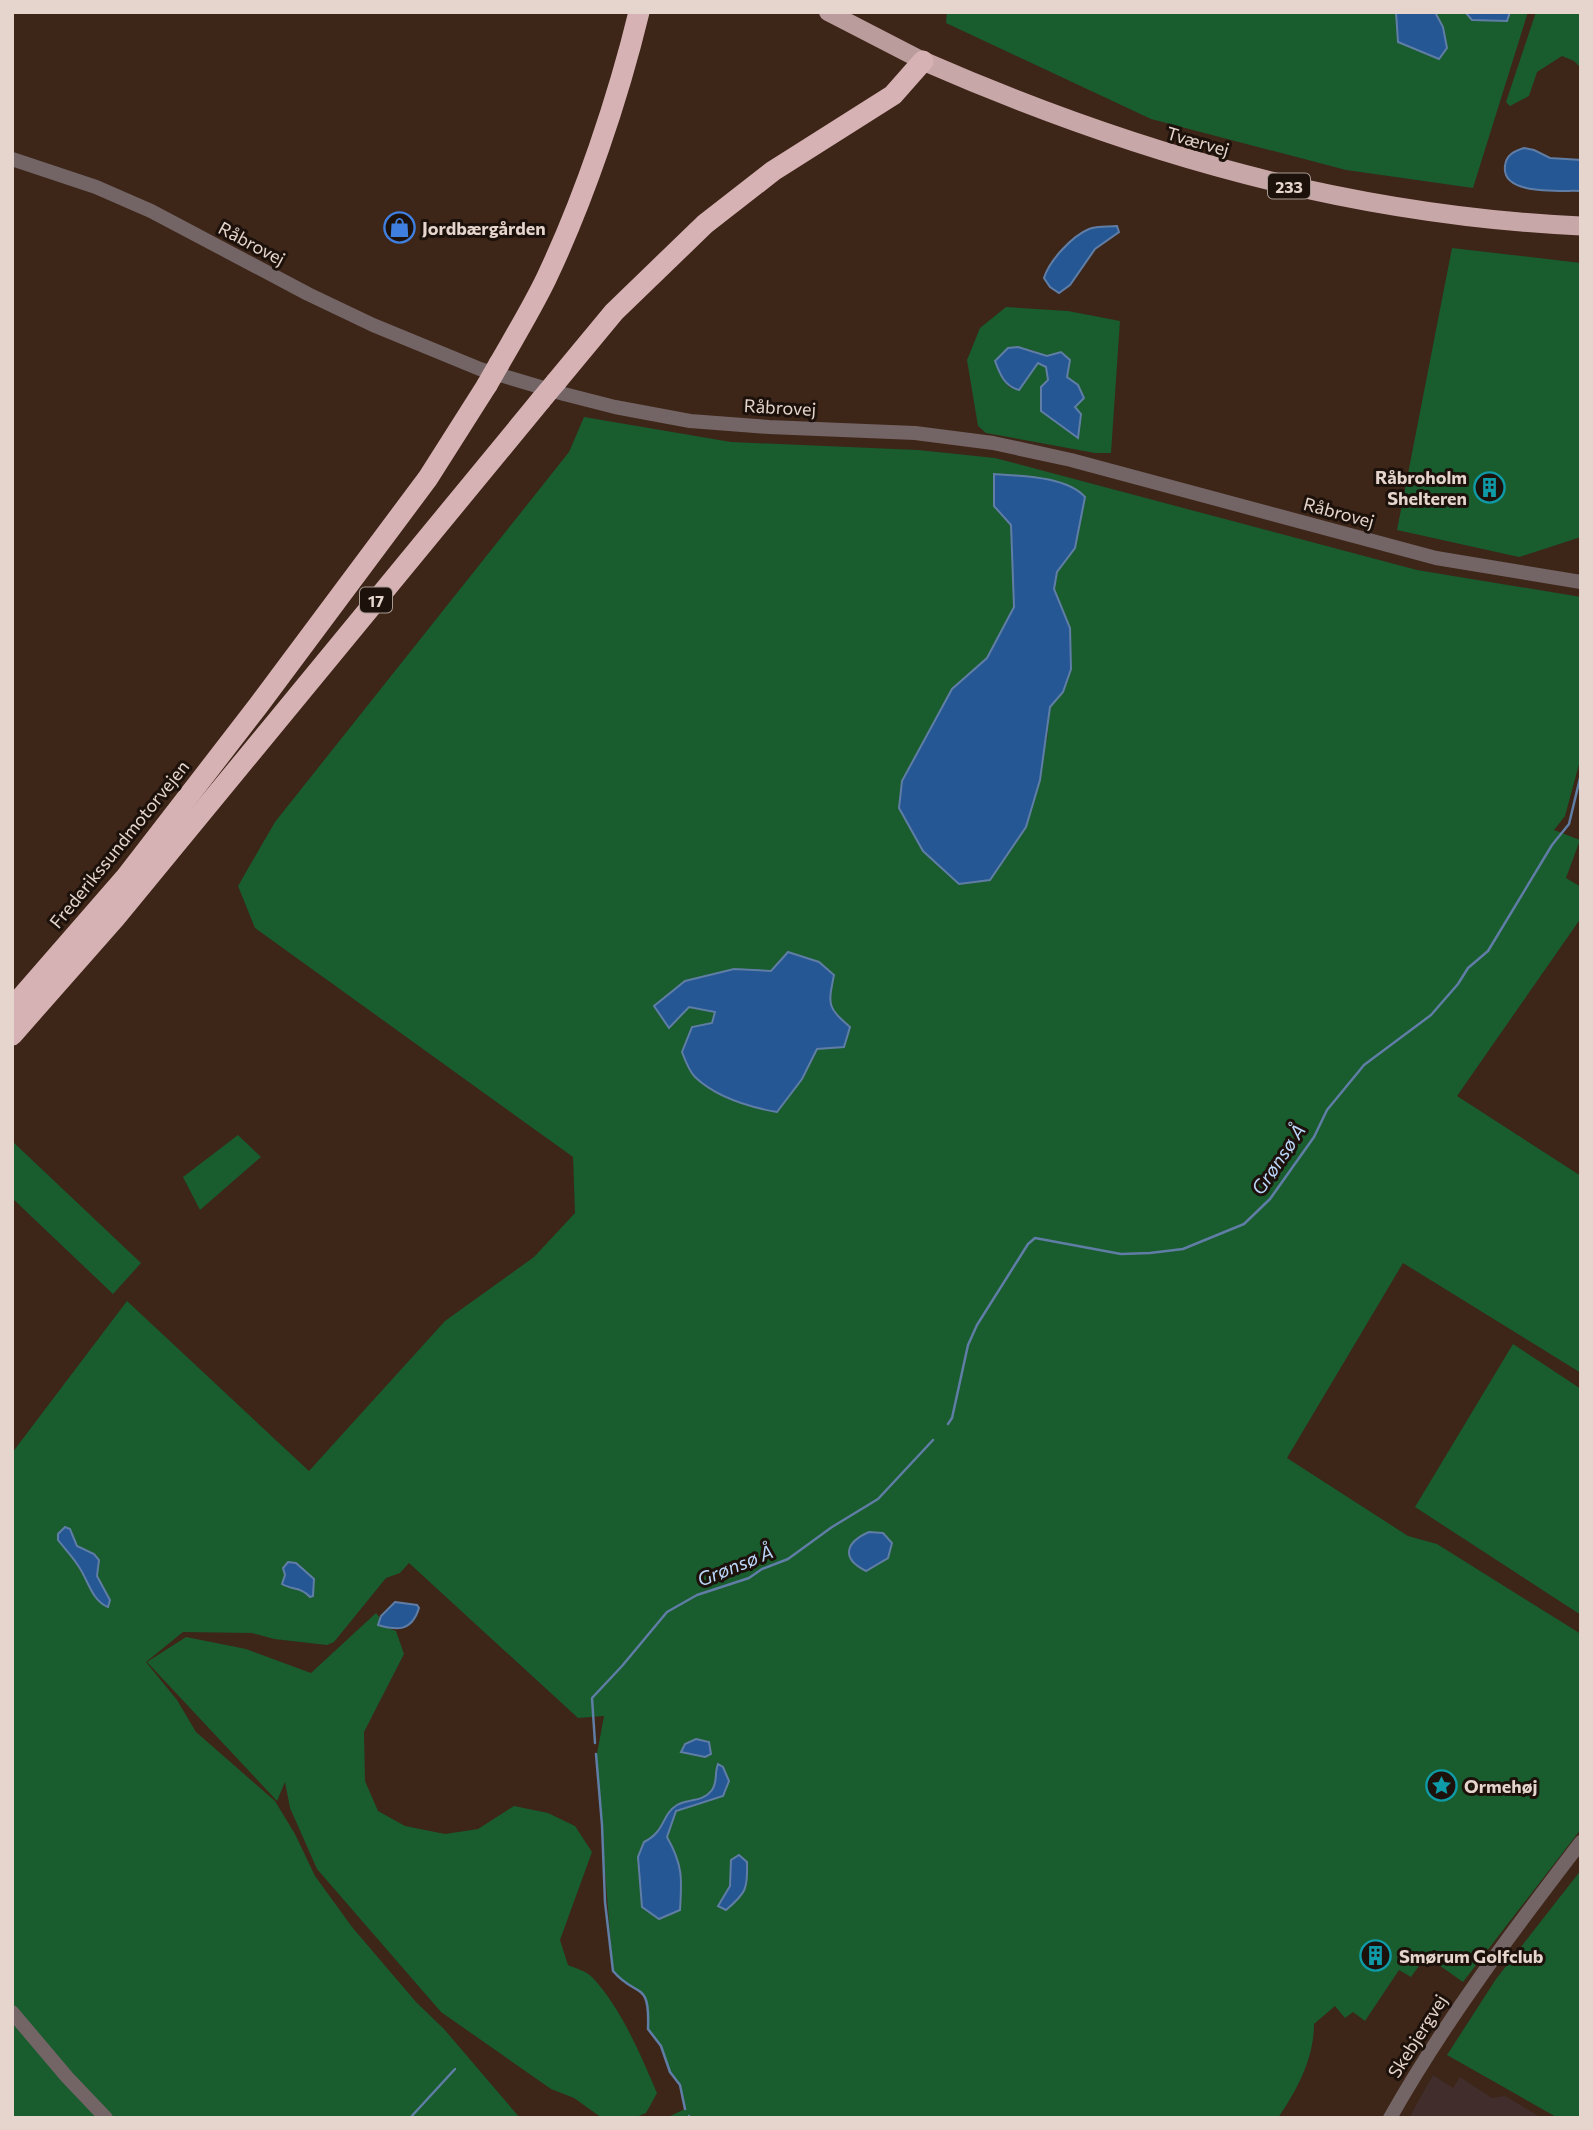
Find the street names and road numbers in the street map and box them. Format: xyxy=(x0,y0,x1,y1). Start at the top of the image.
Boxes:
street label: Tværvej xyxy=(1164,122,1232,160)
road number: 233 xyxy=(1268,174,1310,198)
street label: Råbrovej xyxy=(215,216,289,270)
street label: Råbrovej xyxy=(743,394,817,420)
street label: Råbrovej xyxy=(1301,492,1377,532)
road number: 17 xyxy=(360,587,392,612)
street label: Frederikssundmotorvejen xyxy=(45,756,193,932)
street label: Skebjergvej xyxy=(1383,1990,1451,2082)

